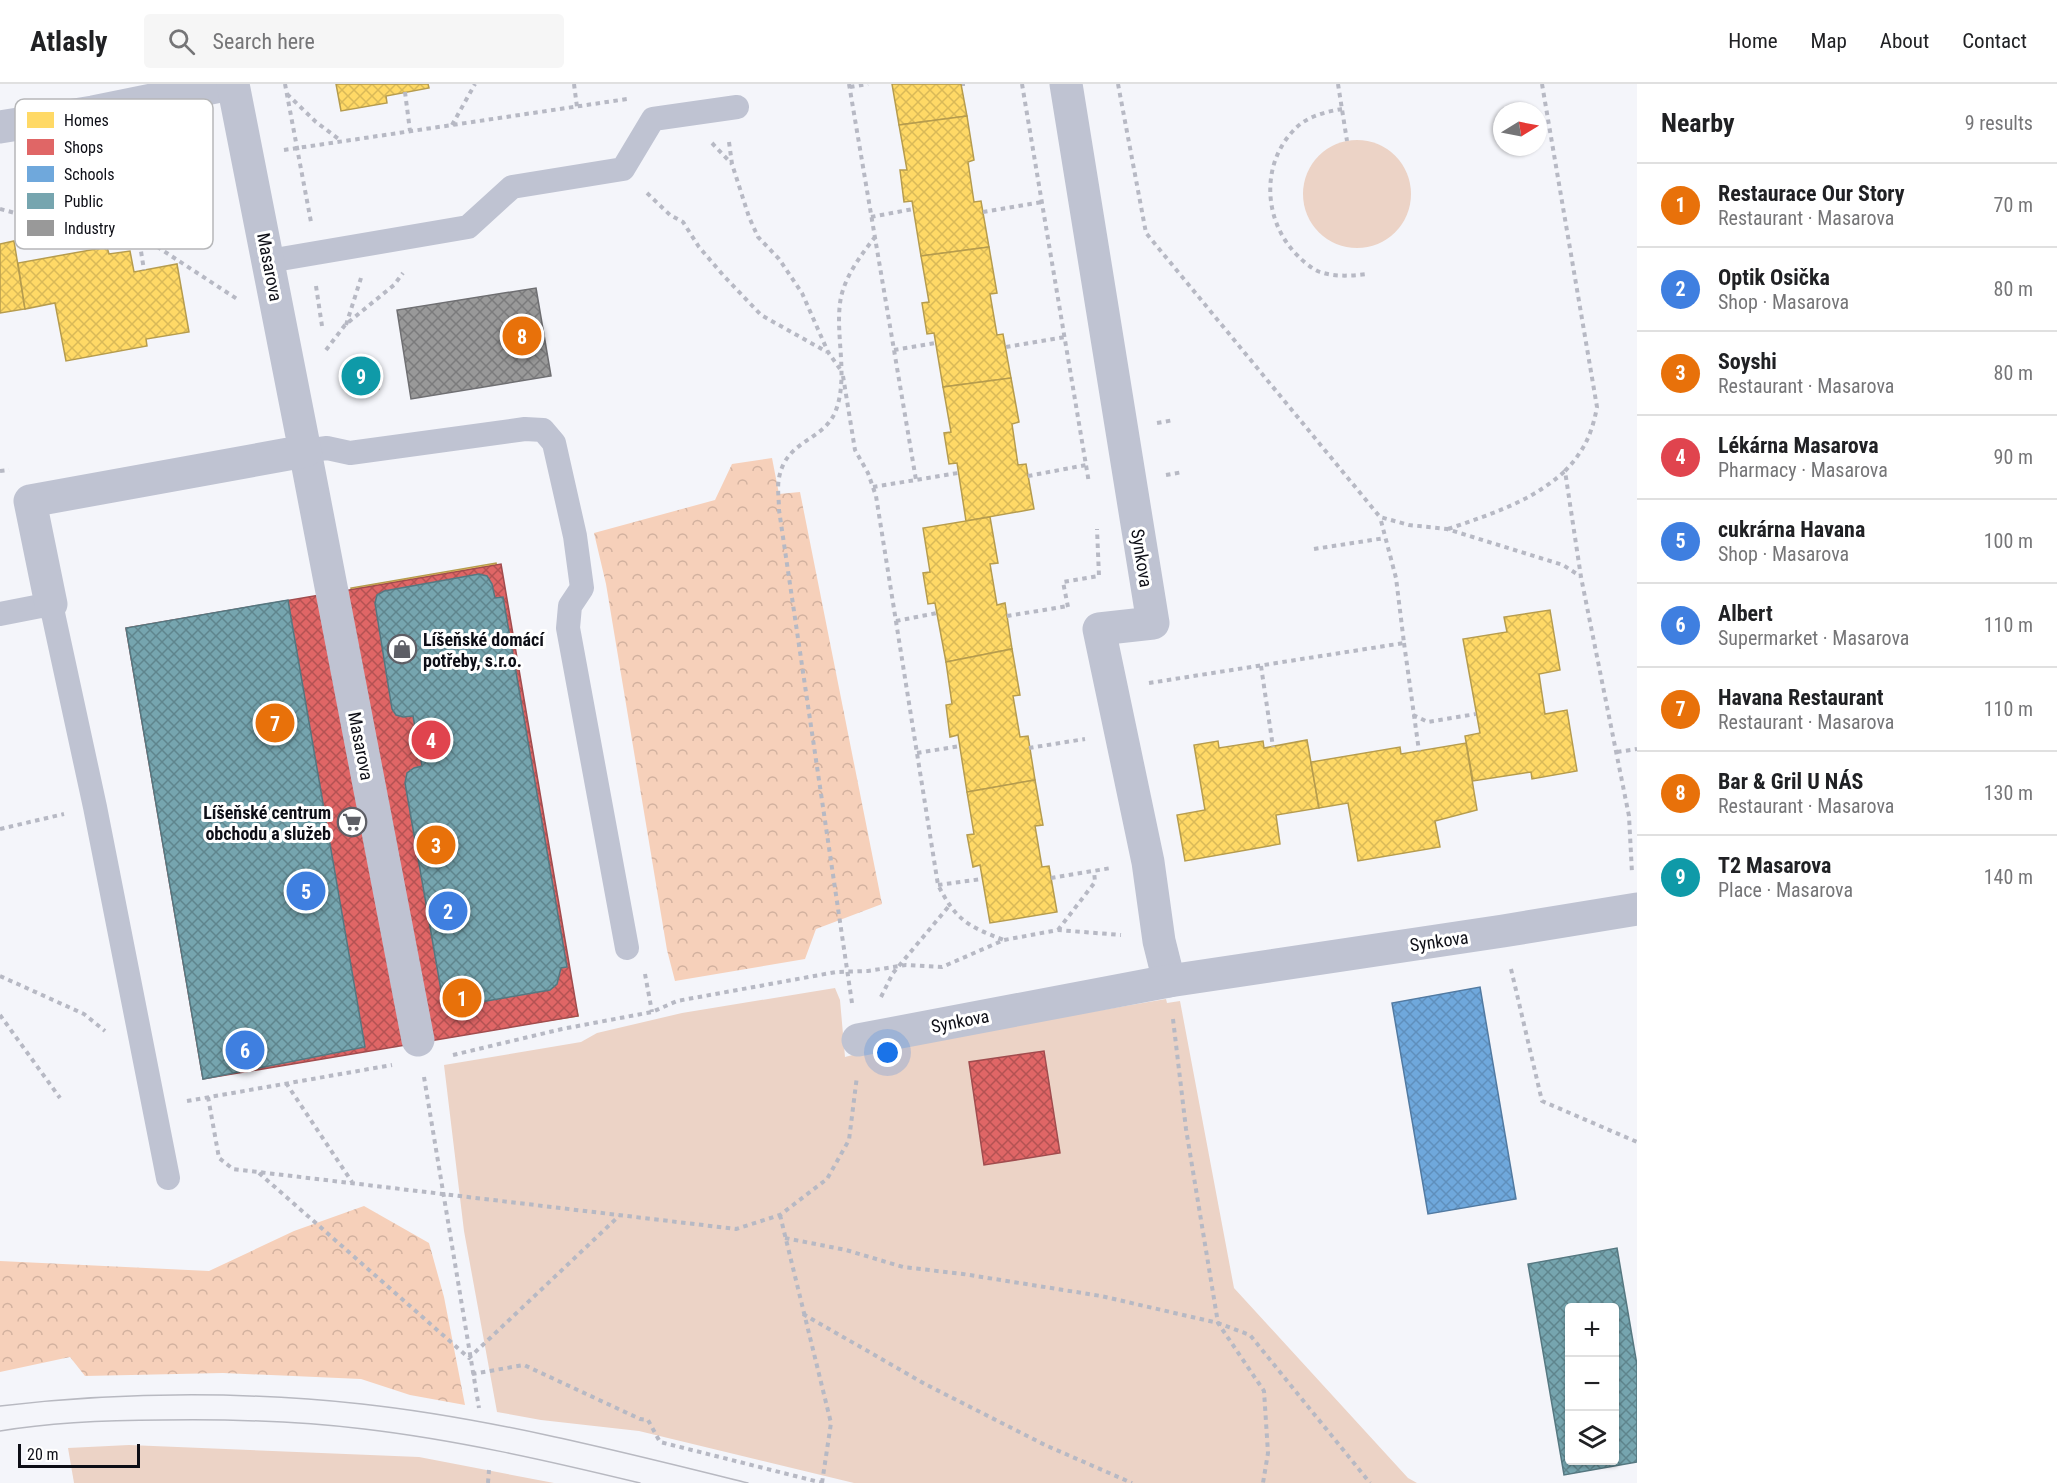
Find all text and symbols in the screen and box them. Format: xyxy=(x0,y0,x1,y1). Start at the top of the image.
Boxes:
search box xyxy=(144,14,564,68)
text: Atlasly xyxy=(30,25,108,58)
icon: search xyxy=(165,25,198,58)
text: Search here xyxy=(213,29,315,54)
text: Home xyxy=(1728,29,1778,53)
text: Map xyxy=(1811,29,1847,53)
text: About xyxy=(1880,29,1929,53)
text: Contact xyxy=(1962,29,2027,53)
legend xyxy=(15,99,213,249)
north arrow xyxy=(1493,102,1547,156)
text: Nearby xyxy=(1661,108,1735,138)
text: Homes xyxy=(64,111,109,130)
text: 9 results xyxy=(1965,111,2033,135)
text: Shops xyxy=(64,138,103,157)
text: Schools xyxy=(64,165,114,184)
text: Restaurace Our Story xyxy=(1718,181,1905,206)
text: Public xyxy=(64,192,103,211)
text: 1 xyxy=(1675,193,1686,217)
text: 70 m xyxy=(1994,193,2033,217)
text: Restaurant · Masarova xyxy=(1718,206,1894,230)
text: Industry xyxy=(64,219,115,238)
street label: Masarova xyxy=(253,231,287,303)
text: Optik Osička xyxy=(1718,265,1830,290)
text: 2 xyxy=(1675,277,1686,301)
text: 80 m xyxy=(1994,277,2033,301)
text: Shop · Masarova xyxy=(1718,290,1849,314)
pin: 8 xyxy=(502,314,542,358)
text: Soyshi xyxy=(1718,349,1777,374)
pin: 9 xyxy=(342,354,380,398)
text: 3 xyxy=(1675,361,1686,385)
text: 80 m xyxy=(1994,361,2033,385)
text: Restaurant · Masarova xyxy=(1718,374,1894,398)
text: Lékárna Masarova xyxy=(1718,433,1879,458)
text: 4 xyxy=(1675,445,1686,469)
text: 90 m xyxy=(1994,445,2033,469)
text: Pharmacy · Masarova xyxy=(1718,458,1888,482)
text: cukrárna Havana xyxy=(1718,517,1865,542)
street label: Synkova xyxy=(1127,527,1157,589)
text: 5 xyxy=(1675,529,1686,553)
text: 100 m xyxy=(1984,529,2033,553)
text: Shop · Masarova xyxy=(1718,542,1849,566)
text: Albert xyxy=(1718,601,1773,626)
text: 6 xyxy=(1675,613,1686,637)
text: 110 m xyxy=(1984,613,2033,637)
text: Supermarket · Masarova xyxy=(1718,626,1909,650)
place label: Líšeňské domácí potřeby, s.r.o. xyxy=(423,629,545,671)
shop icon: Líšeňské domácí potřeby, s.r.o. xyxy=(386,633,418,665)
text: Havana Restaurant xyxy=(1718,685,1884,710)
text: 7 xyxy=(1675,697,1686,721)
text: 110 m xyxy=(1984,697,2033,721)
pin: 7 xyxy=(256,700,294,746)
street label: Masarova xyxy=(344,710,378,782)
text: Restaurant · Masarova xyxy=(1718,710,1894,734)
pin: 4 xyxy=(412,718,450,762)
text: Bar & Gril U NÁS xyxy=(1718,769,1863,794)
text: 8 xyxy=(1675,781,1686,805)
text: 130 m xyxy=(1984,781,2033,805)
text: Restaurant · Masarova xyxy=(1718,794,1894,818)
place label: Líšeňské centrum obchodu a služeb xyxy=(203,802,331,844)
supermarket icon: Líšeňské centrum obchodu a služeb xyxy=(336,806,368,838)
pin: 3 xyxy=(416,822,456,867)
text: T2 Masarova xyxy=(1718,853,1831,878)
text: 9 xyxy=(1675,865,1686,889)
text: 140 m xyxy=(1984,865,2033,889)
pin: 5 xyxy=(286,868,326,914)
text: Place · Masarova xyxy=(1718,878,1853,902)
pin: 2 xyxy=(428,888,468,934)
street label: Synkova xyxy=(1408,927,1470,955)
pin: 1 xyxy=(442,976,482,1020)
street label: Synkova xyxy=(929,1005,991,1037)
pin: 6 xyxy=(226,1028,264,1072)
your location xyxy=(873,1038,902,1067)
map controls xyxy=(1565,1303,1619,1465)
button: + xyxy=(1565,1303,1619,1357)
button: − xyxy=(1565,1357,1619,1411)
button: layers xyxy=(1565,1411,1619,1465)
scale bar xyxy=(18,1441,140,1468)
text: 20 m xyxy=(27,1445,59,1464)

